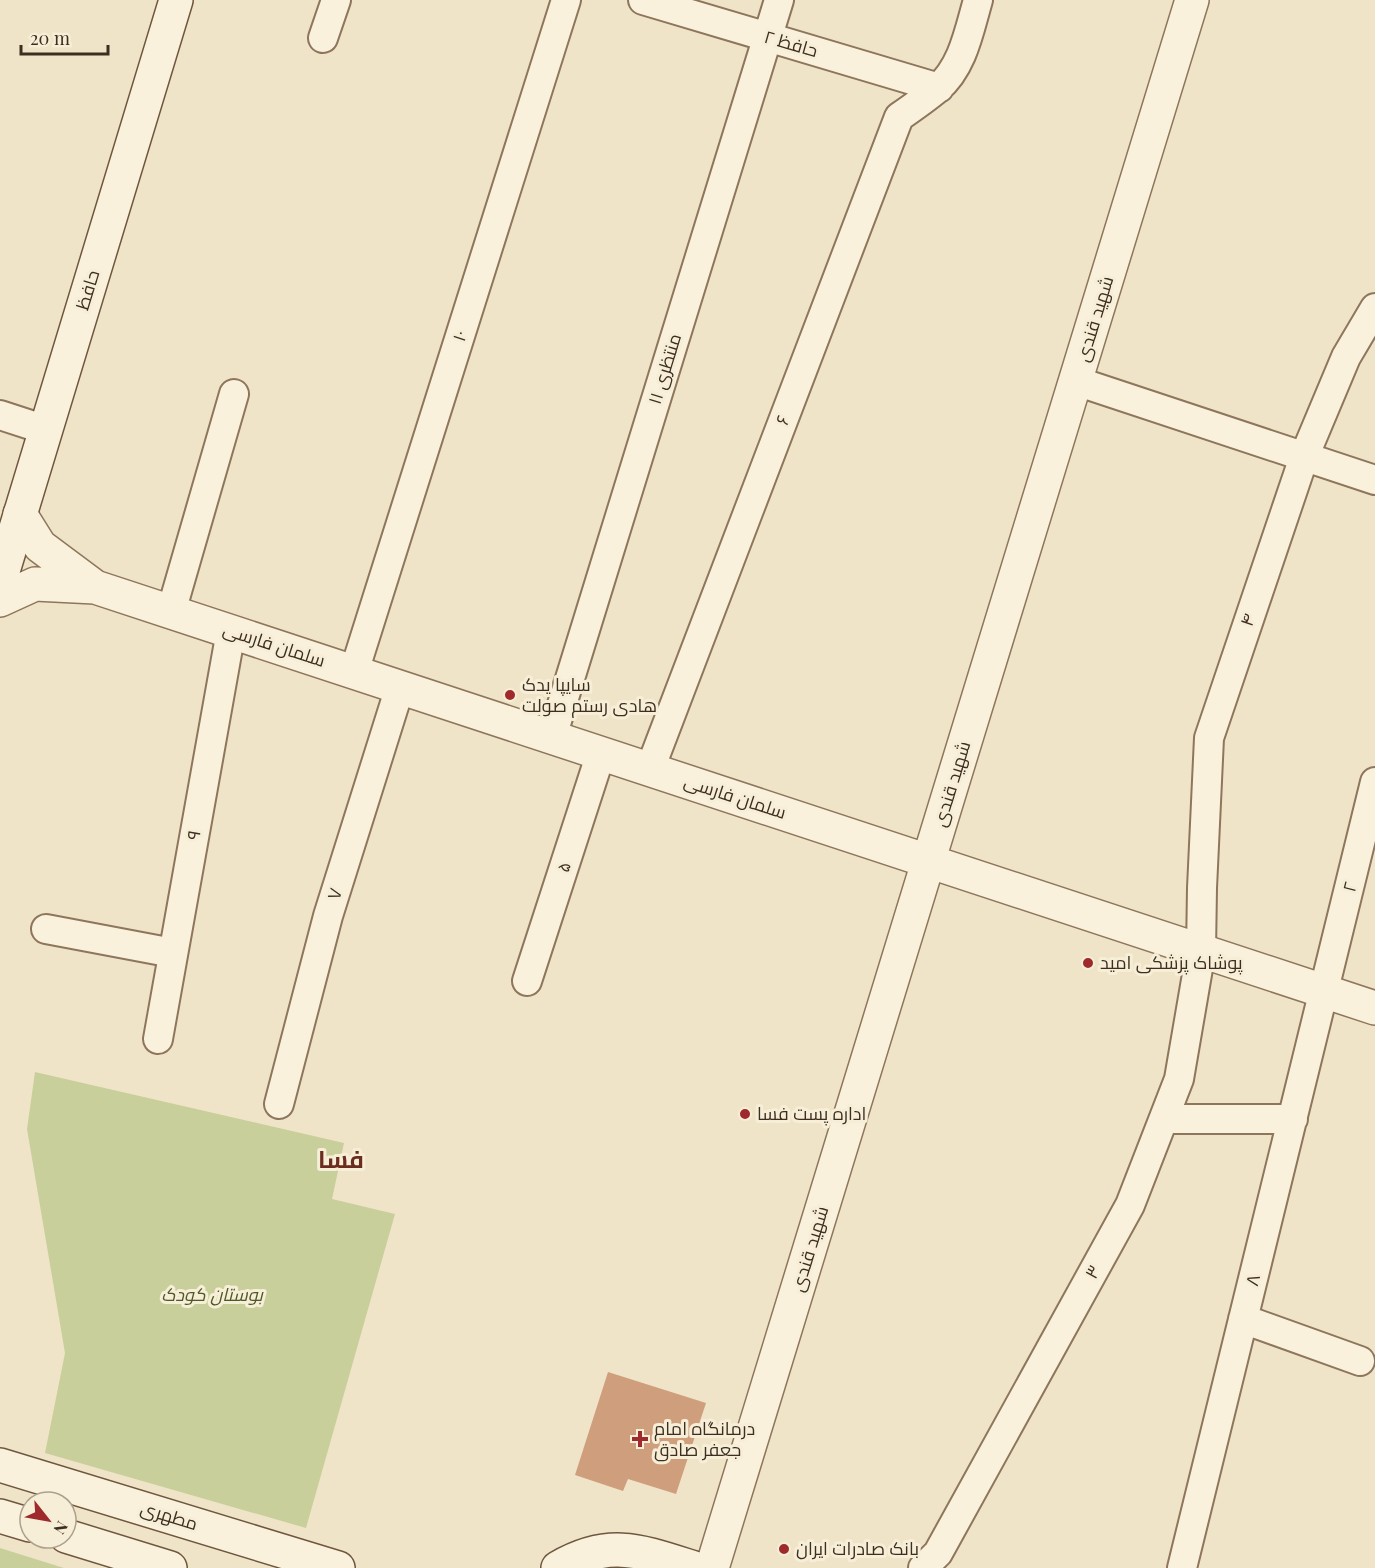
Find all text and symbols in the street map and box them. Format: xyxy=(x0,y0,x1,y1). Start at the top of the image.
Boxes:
scale bar xyxy=(21,18,108,56)
street label: حافظ ۲ xyxy=(762,24,821,62)
text: 20 m xyxy=(30,26,70,50)
street label: حافظ xyxy=(70,267,104,313)
street label: شهید قندی xyxy=(1070,273,1118,364)
street label: ۱۰ xyxy=(446,327,472,344)
street label: منتظری ۱۱ xyxy=(642,330,686,407)
street label: ۶ xyxy=(769,411,795,428)
street label: ۴ xyxy=(1234,610,1260,629)
street label: سلمان فارسی xyxy=(220,616,328,672)
place label: سایپا یدک هادی رستم صولت xyxy=(522,672,657,718)
marker: سایپا یدک هادی رستم صولت xyxy=(503,688,517,702)
street label: شهید قندی xyxy=(927,738,975,829)
street label: سلمان فارسی xyxy=(681,768,789,824)
street label: ۹ xyxy=(180,828,206,842)
street label: ۵ xyxy=(550,858,576,875)
street label: ۲ xyxy=(1336,879,1362,894)
street label: ۷ xyxy=(321,885,347,903)
place label: پوشاک پزشکی امید xyxy=(1100,950,1243,975)
marker: پوشاک پزشکی امید xyxy=(1081,956,1095,970)
place label: اداره پست فسا xyxy=(757,1101,866,1126)
marker: اداره پست فسا xyxy=(738,1107,752,1121)
district label: فسا xyxy=(318,1142,364,1174)
street label: شهید قندی xyxy=(785,1203,833,1294)
street label: ۳ xyxy=(1079,1260,1106,1283)
street label: ۸ xyxy=(1239,1271,1265,1288)
park label: بوستان کودک xyxy=(161,1282,264,1306)
place label: درمانگاه امام جعفر صادق xyxy=(654,1416,755,1462)
marker: درمانگاه امام جعفر صادق xyxy=(631,1430,649,1448)
north arrow xyxy=(18,1490,78,1550)
street label: مطهری xyxy=(138,1495,201,1535)
text: N xyxy=(49,1518,73,1539)
place label: بانک صادرات ایران xyxy=(796,1536,919,1560)
marker: بانک صادرات ایران xyxy=(777,1542,791,1556)

